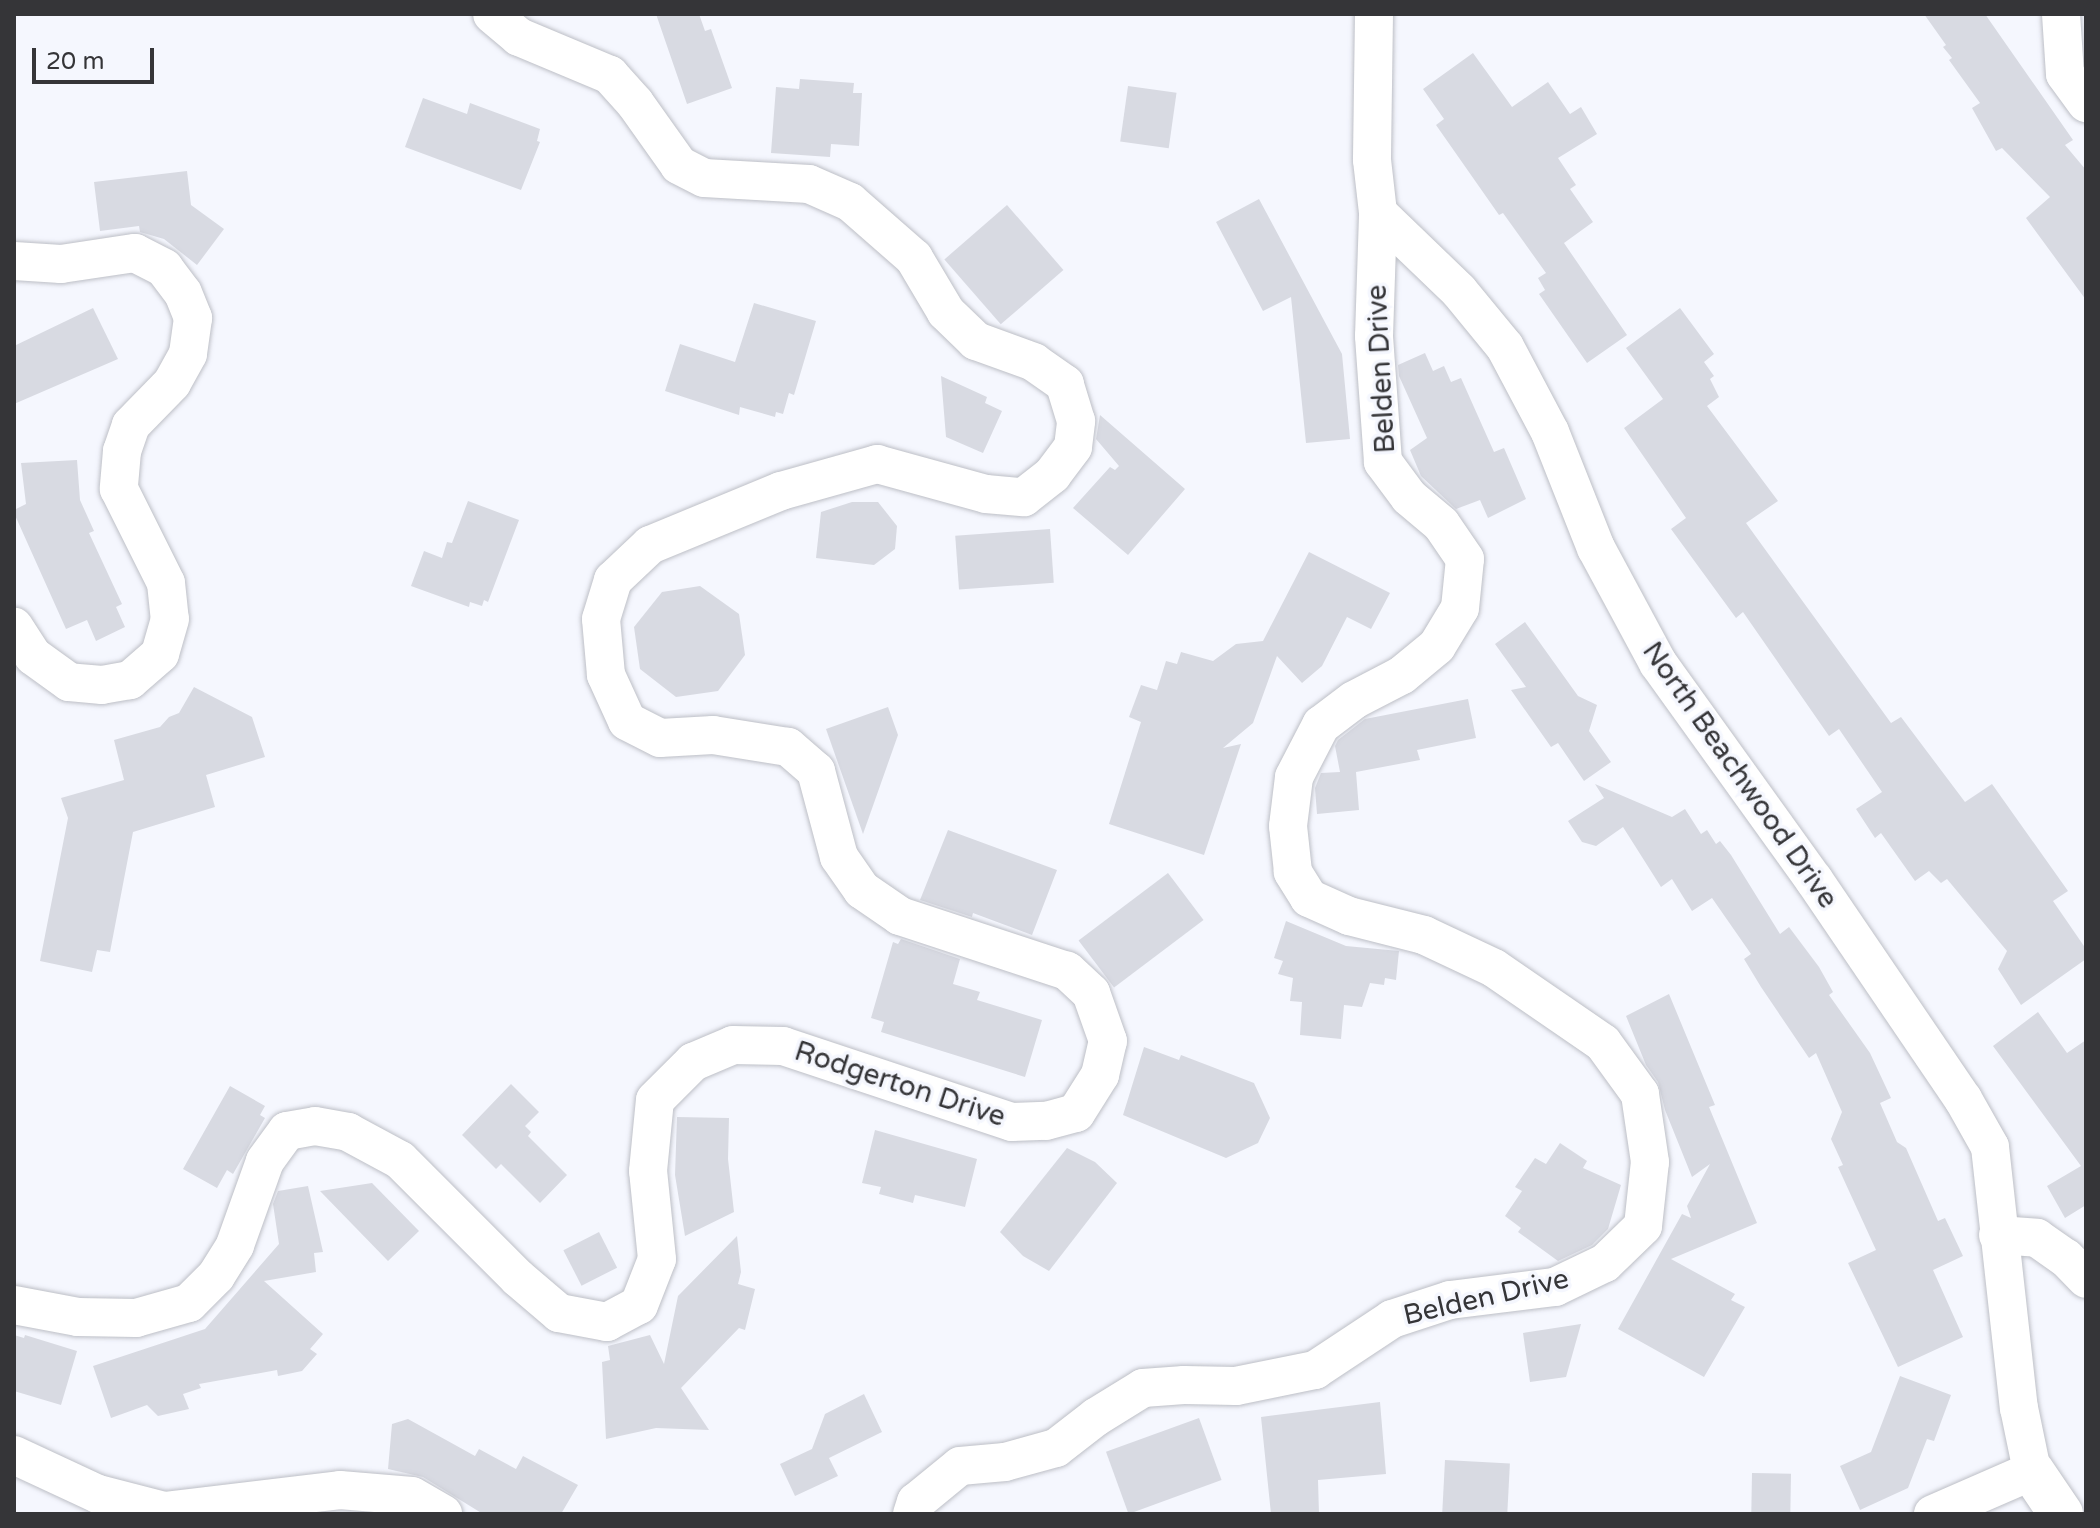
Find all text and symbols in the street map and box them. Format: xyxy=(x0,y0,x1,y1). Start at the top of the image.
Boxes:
scale bar xyxy=(36,32,158,82)
text: 20 m xyxy=(46,47,104,76)
street label: Belden Drive xyxy=(1360,284,1402,454)
street label: North Beachwood Drive xyxy=(1635,635,1845,915)
street label: Rodgerton Drive xyxy=(790,1034,1010,1134)
street label: Belden Drive xyxy=(1400,1262,1572,1332)

